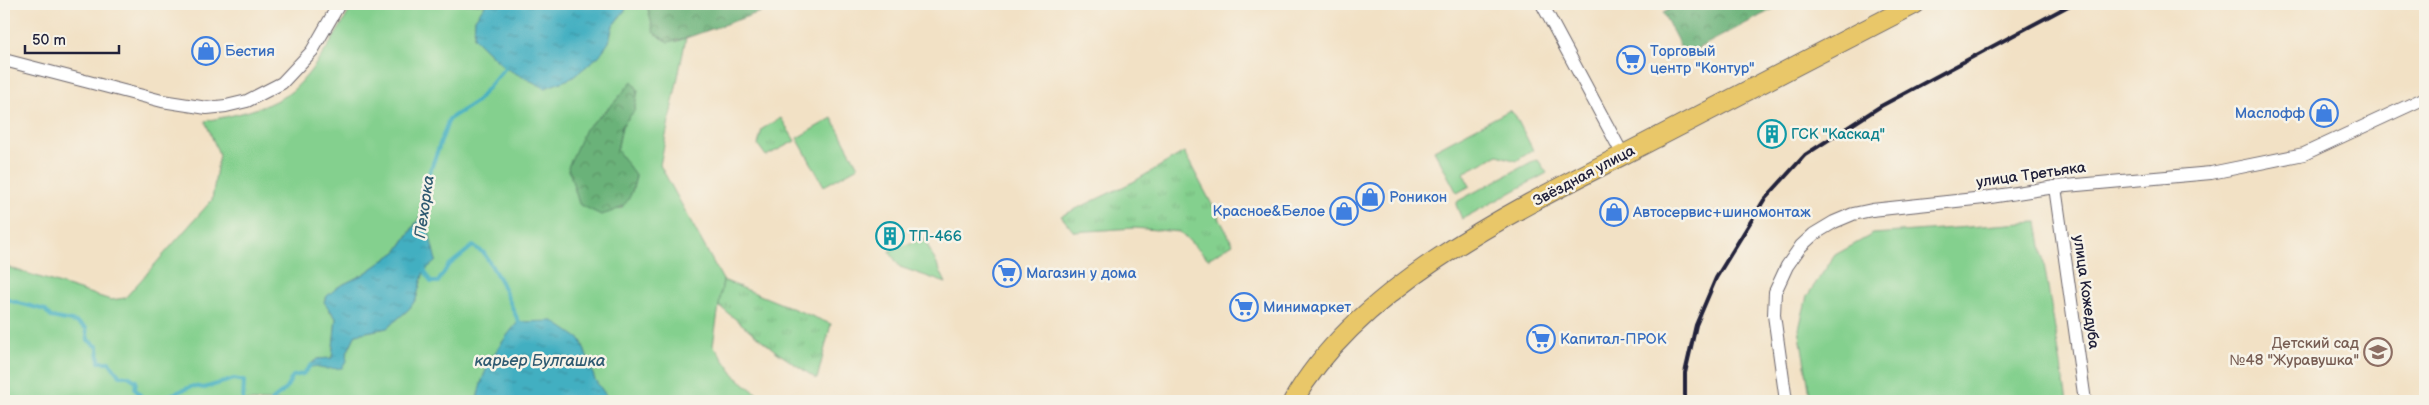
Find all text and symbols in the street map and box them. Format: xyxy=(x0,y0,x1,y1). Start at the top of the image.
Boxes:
scale bar xyxy=(25,22,119,54)
text: 50 m xyxy=(32,31,66,50)
shop icon: Бестия xyxy=(191,36,221,66)
place label: Бестия xyxy=(225,42,275,61)
place label: Торговый центр "Контур" xyxy=(1650,42,1755,78)
supermarket icon: Торговый центр "Контур" xyxy=(1616,45,1646,75)
shop icon: Маслофф xyxy=(2309,98,2339,128)
place label: Маслофф xyxy=(2235,104,2305,123)
building icon: ГСК "Каскад" xyxy=(1757,119,1787,149)
place label: ГСК "Каскад" xyxy=(1791,125,1885,144)
street label: Звёздная улица xyxy=(1530,141,1638,211)
street label: улица Третьяка xyxy=(1975,158,2087,192)
water label: Пехорка xyxy=(411,174,439,240)
shop icon: Роникон xyxy=(1355,182,1385,212)
place label: Роникон xyxy=(1389,188,1447,207)
shop icon: Красное&Белое xyxy=(1329,196,1359,226)
shop icon: Автосервис+шиномонтаж xyxy=(1599,197,1629,227)
place label: Красное&Белое xyxy=(1213,202,1325,221)
place label: Автосервис+шиномонтаж xyxy=(1632,203,1811,222)
building icon: ТП-466 xyxy=(875,221,905,251)
place label: ТП-466 xyxy=(909,227,962,246)
street label: улица Кожедуба xyxy=(2069,234,2103,350)
supermarket icon: Магазин у дома xyxy=(992,258,1022,288)
place label: Магазин у дома xyxy=(1026,264,1137,283)
supermarket icon: Минимаркет xyxy=(1229,292,1259,322)
place label: Минимаркет xyxy=(1263,298,1351,317)
supermarket icon: Капитал-ПРОК xyxy=(1526,324,1556,354)
place label: Капитал-ПРОК xyxy=(1560,330,1667,349)
place label: Детский сад №48 "Журавушка" xyxy=(2229,334,2359,370)
school or university icon: Детский сад №48 "Журавушка" xyxy=(2363,337,2393,367)
water label: карьер Булгашка xyxy=(475,352,605,371)

